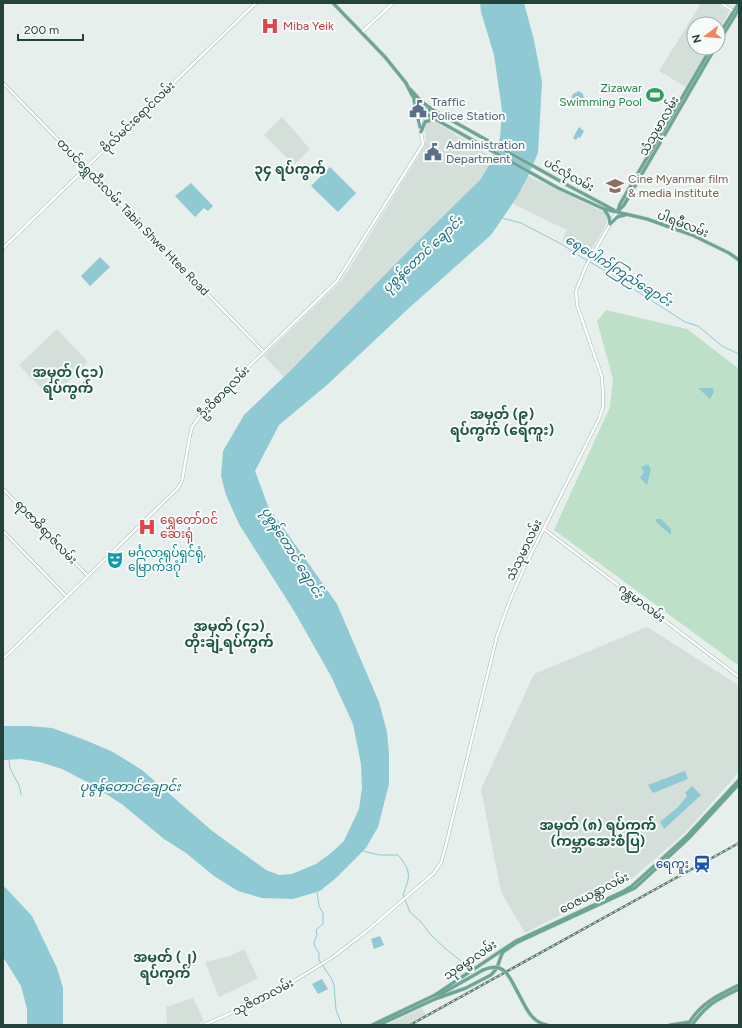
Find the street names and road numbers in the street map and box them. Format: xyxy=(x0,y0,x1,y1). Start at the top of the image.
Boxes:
street label: ဗိုလ်မင်းရောင်လမ်း xyxy=(97,77,180,158)
street label: သံသုမာလမ်း xyxy=(635,93,684,160)
street label: တပင်ရွှေထီးလမ်း Tabin Shwe Htee Road xyxy=(52,134,213,301)
street label: ပင်လုံလမ်း xyxy=(540,154,598,197)
street label: ပါရမီလမ်း xyxy=(654,206,711,243)
street label: ဦးဝိစာရလမ်း xyxy=(194,361,255,423)
street label: ရာဇာဓိရာဇ်လမ်း xyxy=(10,496,81,569)
street label: သံသုမာလမ်း xyxy=(501,516,548,584)
street label: ဂန္တမာလမ်း xyxy=(614,579,669,628)
street label: ဝေဇယန္တာလမ်း xyxy=(556,868,632,919)
street label: သုဓမ္မာလမ်း xyxy=(440,935,501,986)
street label: သုဇိတာလမ်း xyxy=(229,974,297,1021)

